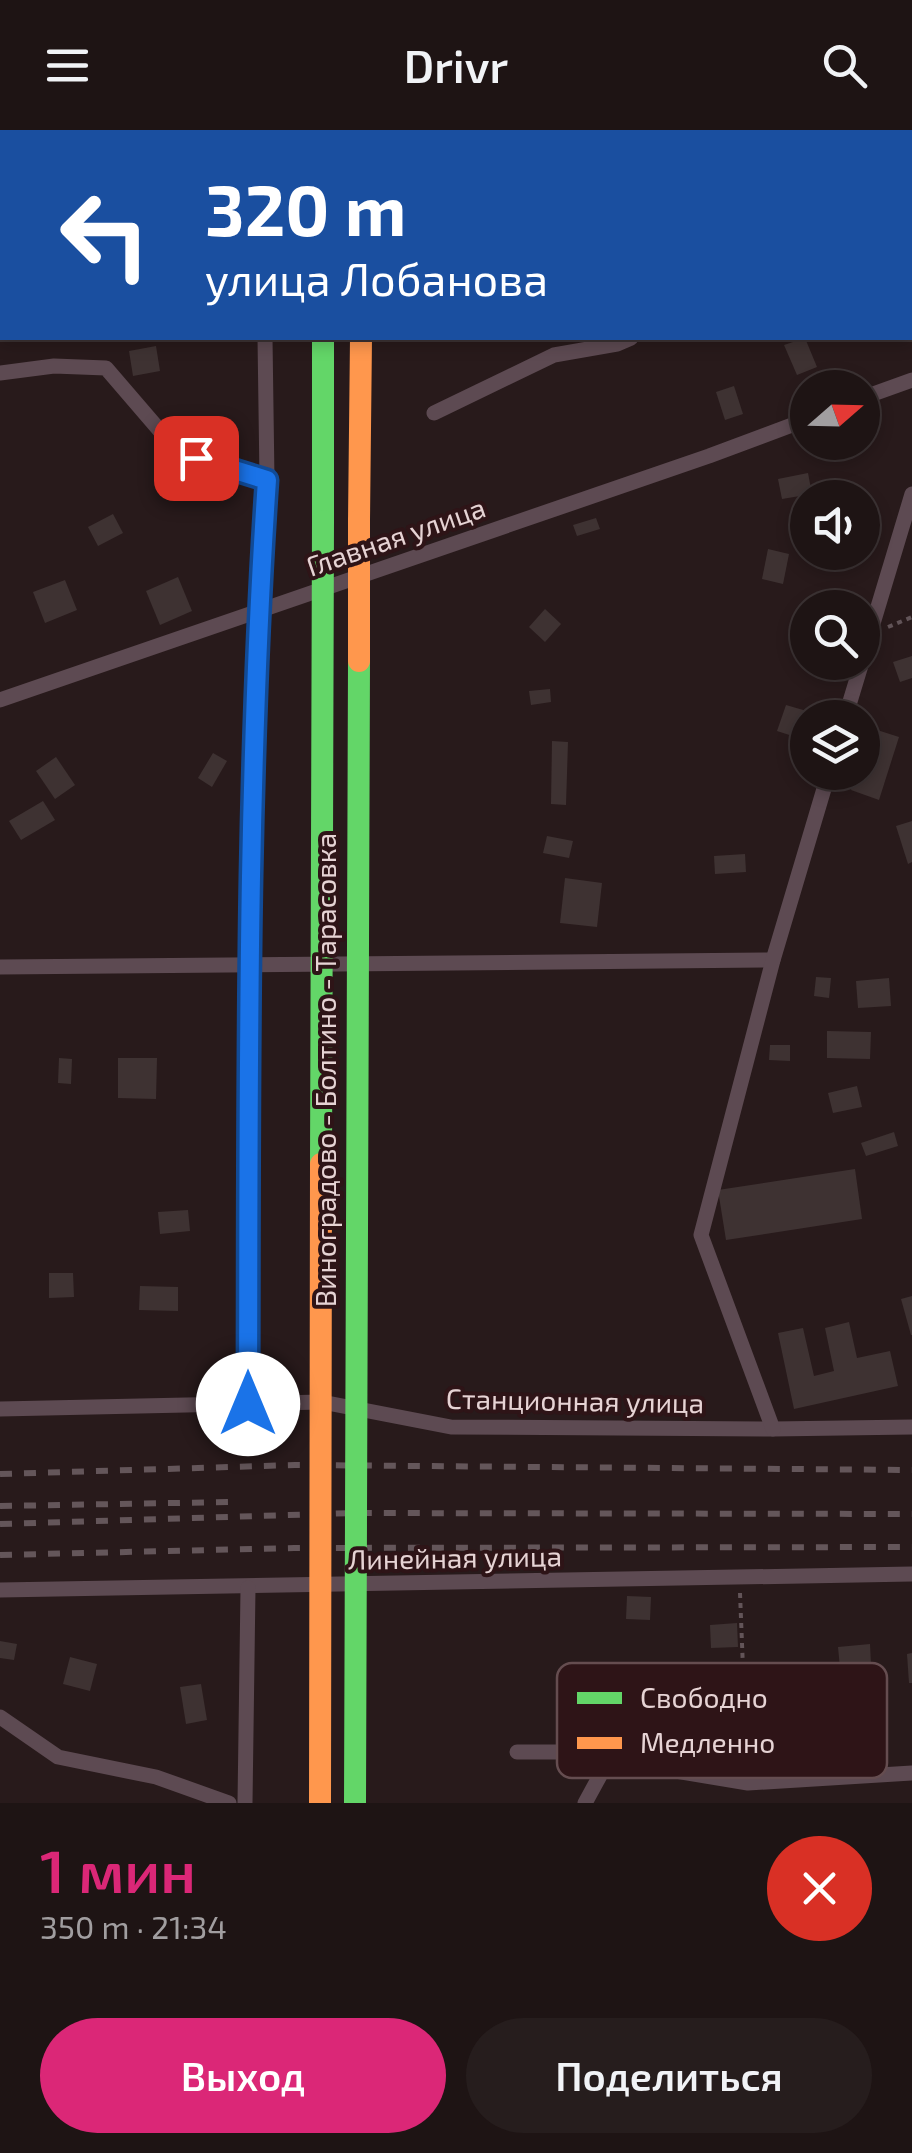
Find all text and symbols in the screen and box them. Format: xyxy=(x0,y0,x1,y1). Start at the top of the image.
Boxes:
icon: menu xyxy=(40,38,95,93)
text: Drivr xyxy=(404,38,508,92)
icon: search xyxy=(817,38,872,93)
text: 320 m xyxy=(205,166,406,250)
icon: left xyxy=(40,170,170,300)
text: улица Лобанова xyxy=(205,251,548,305)
north arrow xyxy=(790,370,880,460)
map controls xyxy=(790,370,880,790)
pin xyxy=(154,416,239,501)
icon: arrive xyxy=(169,431,224,486)
button: sound xyxy=(790,480,880,570)
street label: Главная улица xyxy=(302,490,490,583)
button: search xyxy=(790,590,880,680)
button: layers xyxy=(790,700,880,790)
street label: Виноградово - Болтино - Тарасовка xyxy=(308,833,342,1307)
position arrow xyxy=(196,1352,300,1456)
street label: Станционная улица xyxy=(446,1381,704,1419)
street label: Линейная улица xyxy=(348,1538,562,1576)
legend xyxy=(557,1663,887,1778)
text: Свободно xyxy=(640,1680,768,1714)
text: Медленно xyxy=(640,1725,775,1759)
text: 1 мин xyxy=(40,1833,196,1905)
button: close xyxy=(767,1836,872,1941)
text: 350 m · 21:34 xyxy=(40,1907,227,1945)
button: Выход xyxy=(40,2018,446,2133)
button: Поделиться xyxy=(466,2018,872,2133)

